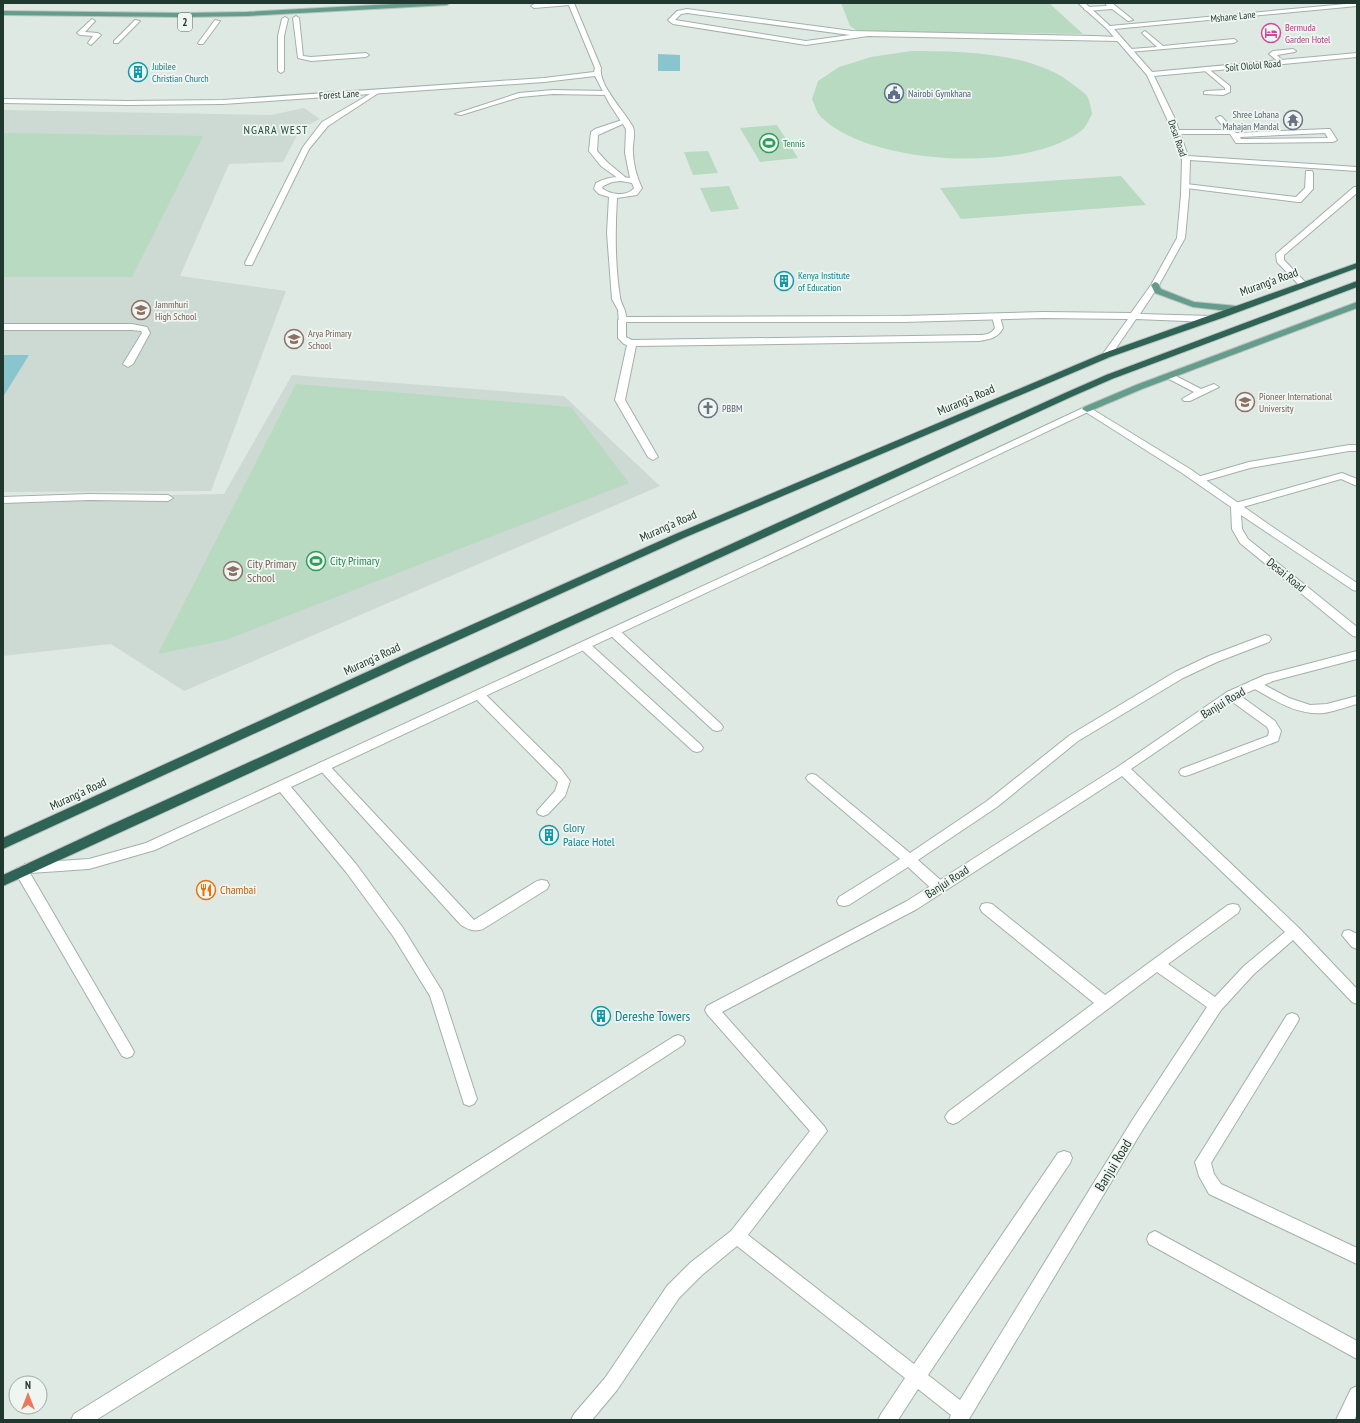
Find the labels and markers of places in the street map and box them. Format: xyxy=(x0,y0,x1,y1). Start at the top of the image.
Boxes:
place label: Bermuda Garden Hotel xyxy=(1285,21,1331,46)
hotel icon: Bermuda Garden Hotel xyxy=(1260,22,1282,44)
place label: Jubilee Christian Church xyxy=(151,60,209,85)
building icon: Jubilee Christian Church xyxy=(127,61,149,83)
public building icon: Nairobi Gymkhana xyxy=(883,82,905,104)
place label: Nairobi Gymkhana xyxy=(908,87,971,100)
place label: Shree Lohana Mahajan Mandal xyxy=(1222,108,1280,133)
temple icon: Shree Lohana Mahajan Mandal xyxy=(1282,109,1304,131)
sports icon: Tennis xyxy=(758,132,780,154)
place label: Tennis xyxy=(783,137,806,150)
place label: Kenya Institute of Education xyxy=(798,269,850,294)
building icon: Kenya Institute of Education xyxy=(773,270,795,292)
place label: Jammhuri High School xyxy=(154,298,197,323)
school or university icon: Jammhuri High School xyxy=(130,299,152,321)
place label: Arya Primary School xyxy=(308,327,352,352)
school or university icon: Arya Primary School xyxy=(283,328,305,350)
place label: Pioneer International University xyxy=(1259,390,1333,415)
school or university icon: Pioneer International University xyxy=(1234,391,1256,413)
church icon: PBBM xyxy=(697,397,719,419)
place label: PBBM xyxy=(722,402,742,415)
sports icon: City Primary xyxy=(305,550,327,572)
place label: City Primary xyxy=(330,553,380,568)
place label: City Primary School xyxy=(247,556,297,585)
school or university icon: City Primary School xyxy=(222,560,244,582)
place label: Glory Palace Hotel xyxy=(563,820,615,849)
building icon: Glory Palace Hotel xyxy=(538,824,560,846)
restaurant icon: Chambai xyxy=(195,879,217,901)
place label: Chambai xyxy=(220,882,256,897)
building icon: Dereshe Towers xyxy=(590,1005,612,1027)
place label: Dereshe Towers xyxy=(615,1007,691,1025)

